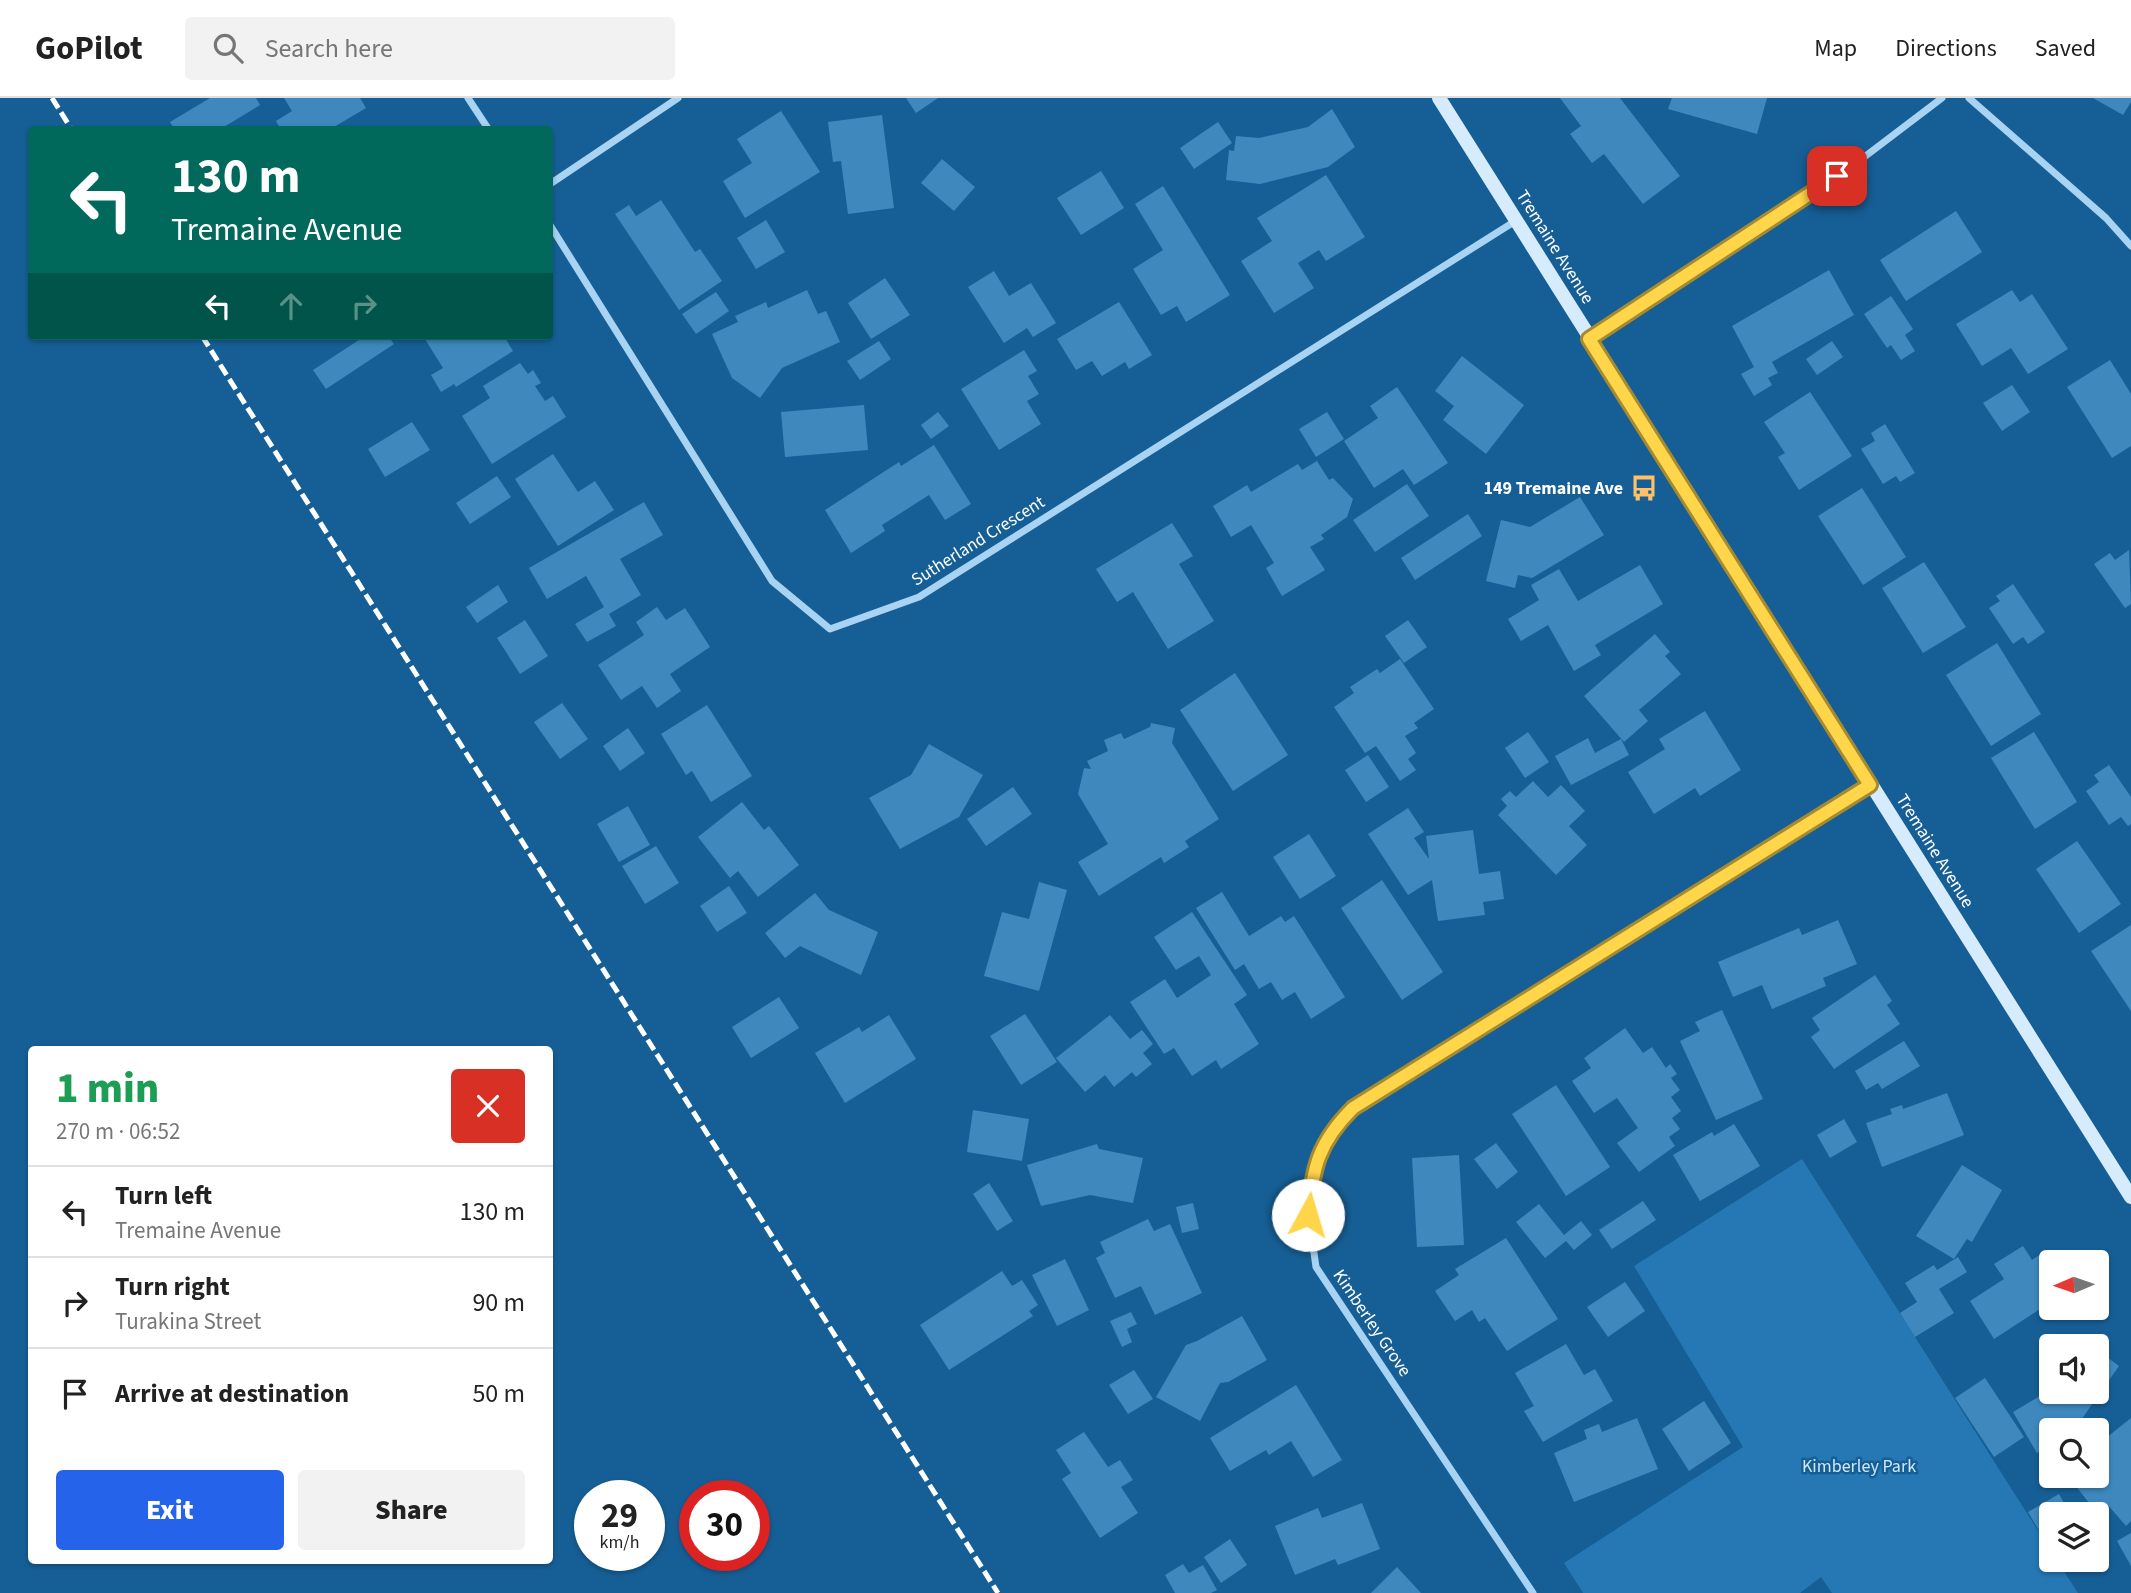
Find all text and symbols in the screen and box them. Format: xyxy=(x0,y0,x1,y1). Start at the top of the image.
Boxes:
search box xyxy=(185,17,675,80)
text: GoPilot xyxy=(35,25,143,72)
icon: search xyxy=(209,29,247,67)
text: Search here xyxy=(265,30,393,67)
text: Map xyxy=(1814,31,1857,66)
text: Directions xyxy=(1895,31,1997,66)
text: Saved xyxy=(2035,31,2096,66)
text: 130 m xyxy=(171,142,300,212)
pin xyxy=(1807,146,1867,206)
icon: left xyxy=(56,154,147,245)
icon: arrive xyxy=(1818,157,1856,195)
street label: Tremaine Avenue xyxy=(1510,185,1600,309)
text: Tremaine Avenue xyxy=(171,207,402,253)
icon: left xyxy=(199,287,237,325)
icon: ahead xyxy=(272,287,310,325)
icon: right xyxy=(345,287,383,325)
bus stop icon: 149 Tremaine Ave xyxy=(1629,473,1659,503)
place label: 149 Tremaine Ave xyxy=(1484,476,1623,501)
street label: Sutherland Crescent xyxy=(906,490,1050,592)
street label: Tremaine Avenue xyxy=(1890,789,1980,913)
text: 1 min xyxy=(56,1059,159,1119)
button: close xyxy=(451,1069,525,1143)
text: 270 m · 06:52 xyxy=(56,1115,180,1148)
text: Turn left xyxy=(115,1177,212,1214)
position arrow xyxy=(1271,1178,1345,1252)
icon: left xyxy=(56,1193,94,1231)
text: 130 m xyxy=(459,1193,525,1230)
text: Tremaine Avenue xyxy=(115,1214,281,1247)
north arrow xyxy=(2039,1250,2109,1320)
map controls xyxy=(2039,1250,2109,1572)
street label: Kimberley Grove xyxy=(1327,1264,1417,1382)
text: Turn right xyxy=(115,1268,230,1305)
icon: right xyxy=(56,1284,94,1322)
text: 90 m xyxy=(472,1284,525,1321)
text: Turakina Street xyxy=(115,1305,261,1338)
button: sound xyxy=(2039,1334,2109,1404)
icon: arrive xyxy=(56,1375,94,1413)
text: Arrive at destination xyxy=(115,1375,349,1412)
text: 50 m xyxy=(472,1375,525,1412)
button: search xyxy=(2039,1418,2109,1488)
park label: Kimberley Park xyxy=(1802,1454,1916,1479)
button: Exit xyxy=(56,1470,284,1550)
button: Share xyxy=(298,1470,525,1550)
speed limit sign: 30 xyxy=(679,1480,770,1571)
text: 29 xyxy=(601,1491,638,1541)
button: layers xyxy=(2039,1502,2109,1572)
text: km/h xyxy=(600,1530,639,1555)

